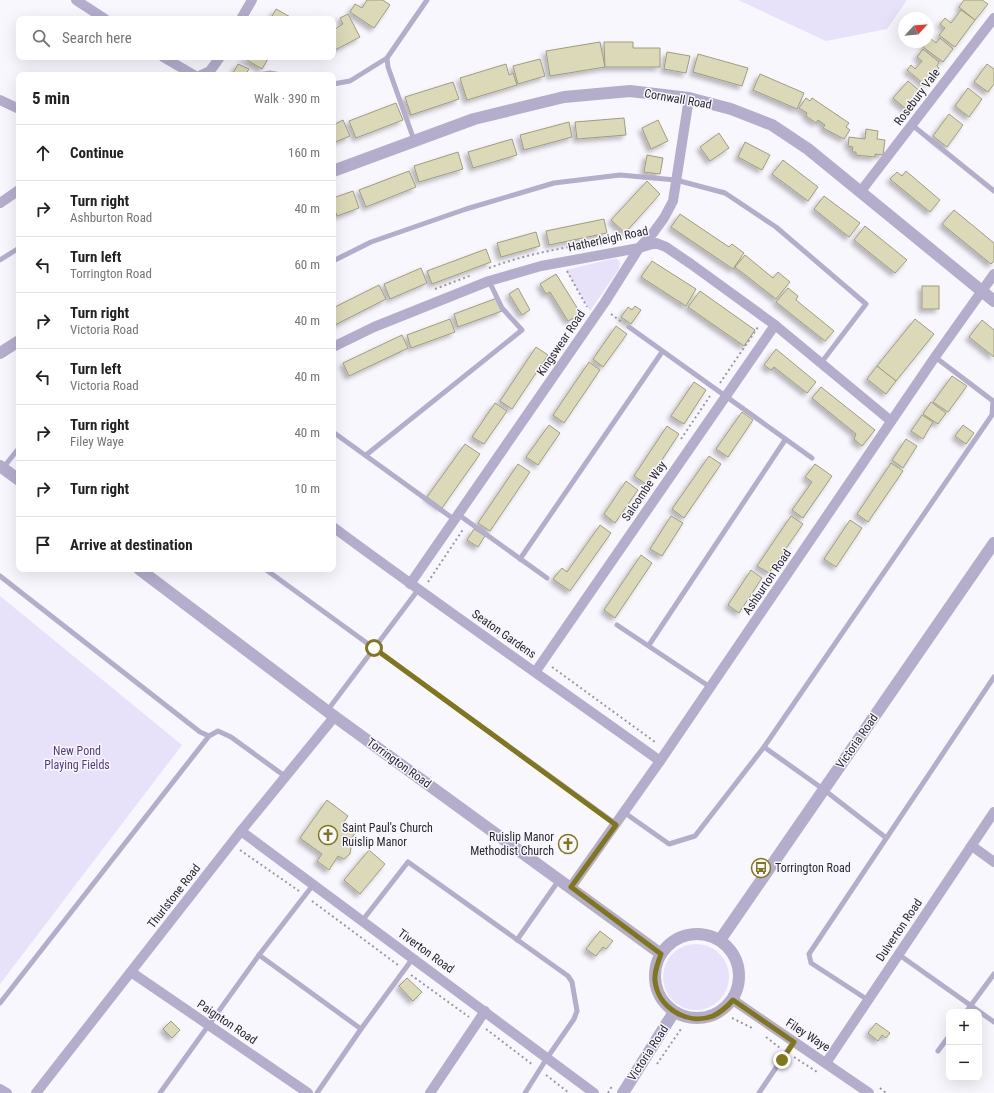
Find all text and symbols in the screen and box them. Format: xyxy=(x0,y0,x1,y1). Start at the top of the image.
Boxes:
north arrow xyxy=(898,12,934,48)
search box xyxy=(16,16,336,60)
icon: search xyxy=(30,27,52,49)
text: Search here xyxy=(62,29,132,47)
street label: Rosebury Vale xyxy=(891,66,943,128)
street label: Cornwall Road xyxy=(643,86,713,112)
text: 5 min xyxy=(32,88,70,108)
text: Walk · 390 m xyxy=(254,91,320,106)
icon: ahead xyxy=(32,142,54,164)
text: Continue xyxy=(70,144,124,162)
text: 160 m xyxy=(288,145,320,160)
text: Turn right xyxy=(70,192,129,210)
icon: right xyxy=(32,198,54,220)
text: 40 m xyxy=(294,201,320,216)
text: Ashburton Road xyxy=(70,210,152,225)
street label: Hatherleigh Road xyxy=(567,224,649,254)
text: Turn left xyxy=(70,248,121,266)
icon: left xyxy=(32,254,54,276)
text: 60 m xyxy=(294,257,320,272)
text: Torrington Road xyxy=(70,266,152,281)
text: Turn right xyxy=(70,304,129,322)
street label: Kingswear Road xyxy=(534,307,588,378)
icon: right xyxy=(32,310,54,332)
text: 40 m xyxy=(294,313,320,328)
text: Victoria Road xyxy=(70,322,139,337)
text: Turn left xyxy=(70,360,121,378)
icon: left xyxy=(32,366,54,388)
text: 40 m xyxy=(294,369,320,384)
text: Victoria Road xyxy=(70,378,139,393)
text: Turn right xyxy=(70,416,129,434)
icon: right xyxy=(32,422,54,444)
text: 40 m xyxy=(294,425,320,440)
text: Filey Waye xyxy=(70,434,124,449)
street label: Salcombe Way xyxy=(619,458,669,524)
icon: right xyxy=(32,478,54,500)
text: Turn right xyxy=(70,480,129,498)
text: 10 m xyxy=(294,481,320,496)
icon: arrive xyxy=(32,534,54,556)
text: Arrive at destination xyxy=(70,536,193,554)
street label: Ashburton Road xyxy=(740,547,794,617)
street label: Seaton Gardens xyxy=(469,607,539,661)
route start xyxy=(365,639,383,657)
street label: Victoria Road xyxy=(833,711,881,771)
street label: Torrington Road xyxy=(364,735,434,791)
park label: New Pond Playing Fields xyxy=(44,744,110,772)
place label: Saint Paul's Church Ruislip Manor xyxy=(342,821,433,849)
church icon: Saint Paul's Church Ruislip Manor xyxy=(317,824,339,846)
place label: Ruislip Manor Methodist Church xyxy=(470,830,554,858)
church icon: Ruislip Manor Methodist Church xyxy=(557,833,579,855)
bus stop icon: Torrington Road xyxy=(750,857,772,879)
street label: Thurlstone Road xyxy=(145,861,203,931)
place label: Torrington Road xyxy=(775,861,851,875)
street label: Dulverton Road xyxy=(873,896,925,964)
street label: Tiverton Road xyxy=(395,926,457,976)
street label: Paignton Road xyxy=(195,997,260,1047)
map controls xyxy=(946,1009,982,1081)
button: + xyxy=(946,1009,982,1045)
street label: Filey Waye xyxy=(783,1016,833,1055)
street label: Victoria Road xyxy=(625,1023,671,1083)
button: − xyxy=(946,1045,982,1081)
route end xyxy=(773,1051,791,1069)

